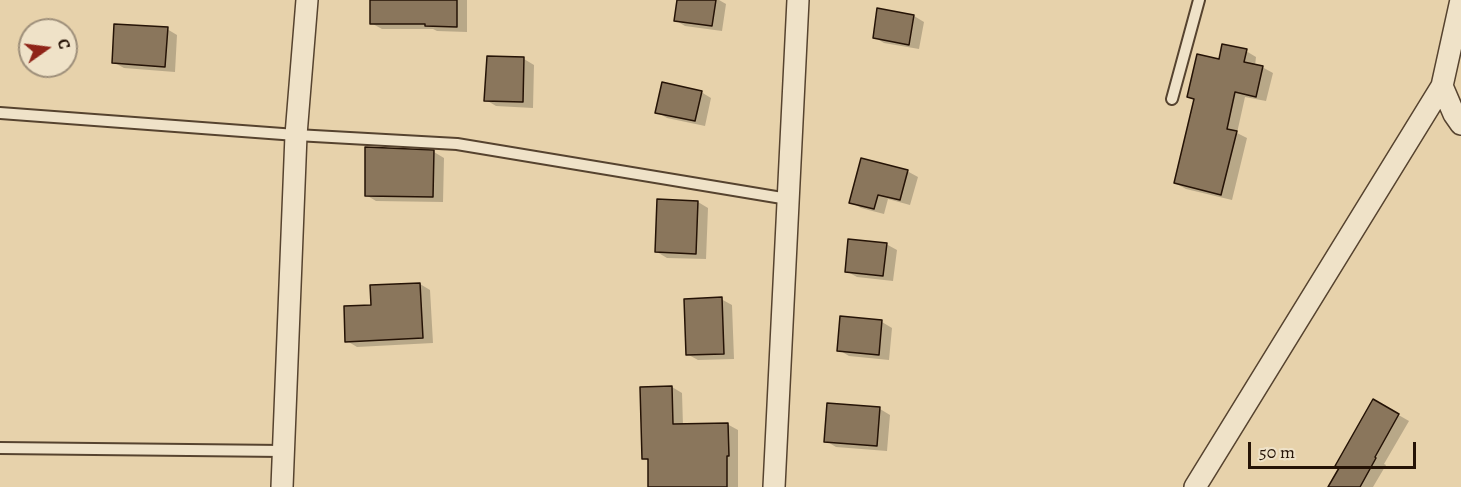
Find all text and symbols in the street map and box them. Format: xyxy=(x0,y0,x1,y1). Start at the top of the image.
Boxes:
north arrow xyxy=(18,18,78,78)
text: С xyxy=(52,37,75,52)
scale bar xyxy=(1251,430,1419,468)
text: 50 m xyxy=(1259,440,1295,464)

